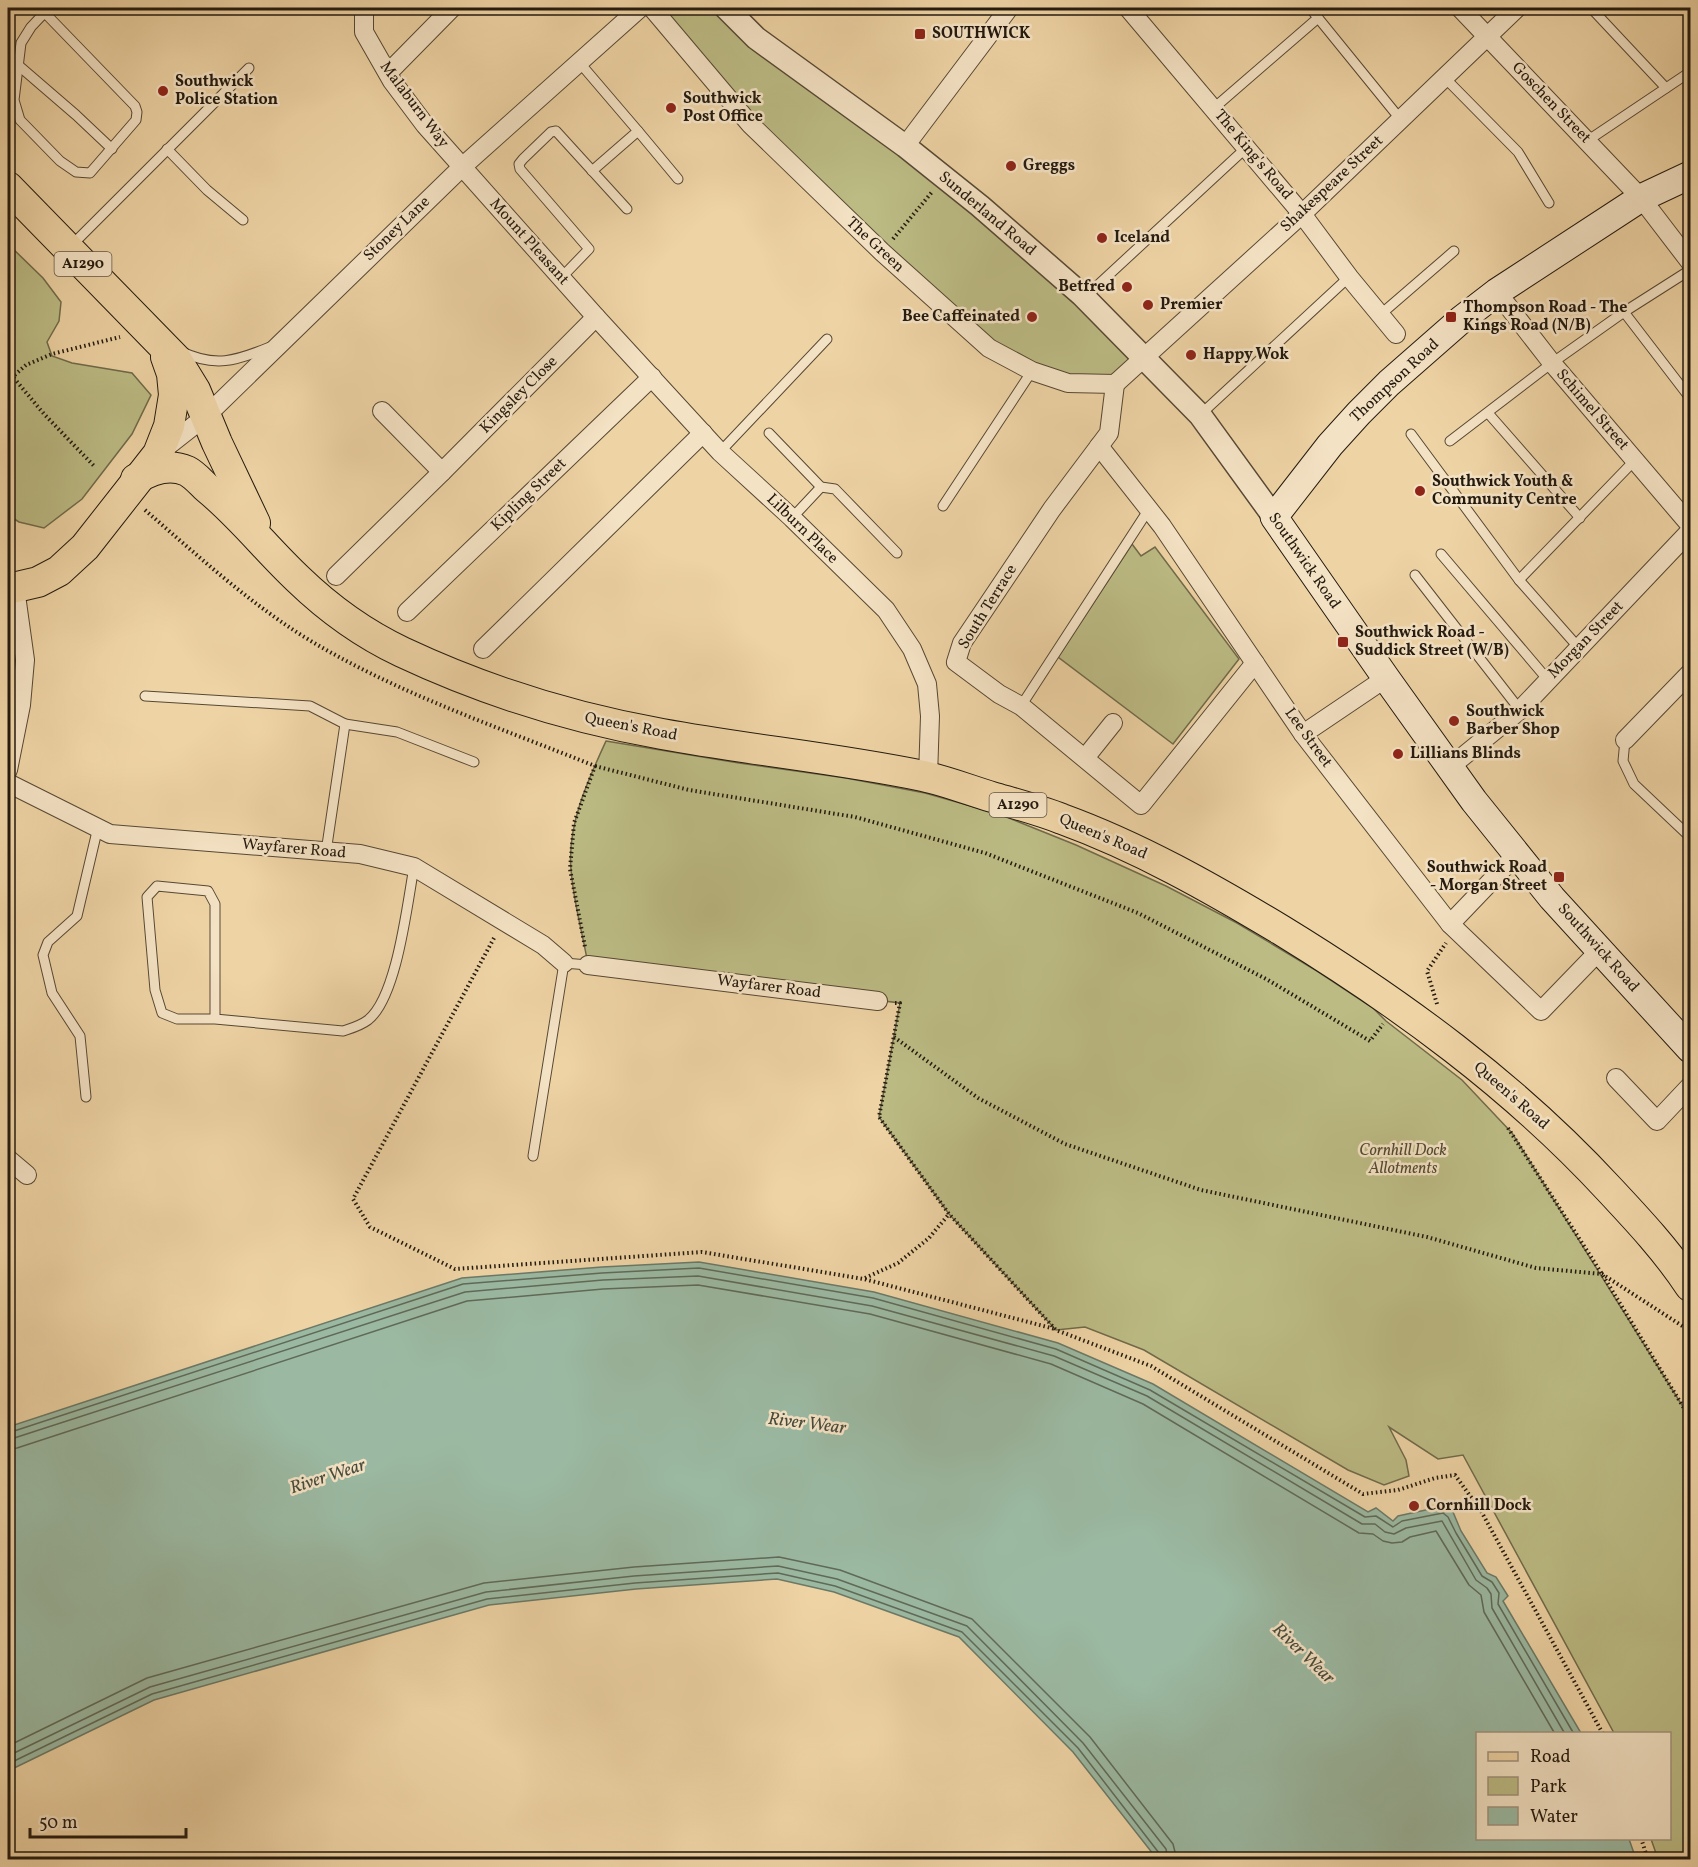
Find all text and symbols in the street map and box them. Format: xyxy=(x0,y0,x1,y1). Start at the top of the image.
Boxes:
place label: SOUTHWICK xyxy=(932,23,1031,45)
marker: SOUTHWICK xyxy=(913,27,927,41)
street label: Malaburn Way xyxy=(374,57,454,153)
street label: Goschen Street xyxy=(1506,57,1596,149)
place label: Southwick Police Station xyxy=(175,71,279,111)
marker: Southwick Police Station xyxy=(156,84,170,98)
place label: Southwick Post Office xyxy=(683,88,763,128)
marker: Southwick Post Office xyxy=(664,101,678,115)
street label: The King's Road xyxy=(1209,105,1297,205)
street label: Shakespeare Street xyxy=(1276,130,1389,238)
place label: Greggs xyxy=(1023,155,1075,177)
marker: Greggs xyxy=(1004,159,1018,173)
street label: Sunderland Road xyxy=(933,167,1041,261)
street label: Stoney Lane xyxy=(359,191,435,267)
street label: Mount Pleasant xyxy=(484,194,574,291)
street label: The Green xyxy=(841,212,909,278)
place label: Iceland xyxy=(1114,227,1170,249)
marker: Iceland xyxy=(1095,231,1109,245)
road number: A1290 xyxy=(54,252,112,276)
place label: Betfred xyxy=(1058,276,1115,298)
marker: Betfred xyxy=(1120,280,1134,294)
place label: Premier xyxy=(1160,294,1223,316)
place label: Thompson Road - The Kings Road (N/B) xyxy=(1463,297,1627,337)
marker: Premier xyxy=(1141,298,1155,312)
place label: Bee Caffeinated xyxy=(902,306,1020,328)
marker: Bee Caffeinated xyxy=(1025,310,1039,324)
marker: Thompson Road - The Kings Road (N/B) xyxy=(1444,310,1458,324)
street label: Thompson Road xyxy=(1346,334,1444,428)
place label: Happy Wok xyxy=(1203,344,1289,366)
marker: Happy Wok xyxy=(1184,348,1198,362)
street label: Kingsley Close xyxy=(475,351,563,439)
street label: Schimel Street xyxy=(1550,364,1634,456)
street label: Kipling Street xyxy=(486,453,572,537)
place label: Southwick Youth & Community Centre xyxy=(1432,471,1577,511)
marker: Southwick Youth & Community Centre xyxy=(1413,484,1427,498)
street label: Lilburn Place xyxy=(761,489,843,569)
street label: Southwick Road xyxy=(1263,508,1345,614)
street label: South Terrace xyxy=(953,560,1023,654)
street label: Morgan Street xyxy=(1543,596,1629,684)
place label: Southwick Road - Suddick Street (W/B) xyxy=(1355,622,1509,662)
marker: Southwick Road - Suddick Street (W/B) xyxy=(1336,635,1350,649)
place label: Southwick Barber Shop xyxy=(1466,701,1560,741)
street label: Lee Street xyxy=(1279,704,1337,773)
street label: Queen's Road xyxy=(583,707,679,747)
marker: Southwick Barber Shop xyxy=(1447,714,1461,728)
place label: Lillians Blinds xyxy=(1410,743,1521,765)
marker: Lillians Blinds xyxy=(1391,747,1405,761)
road number: A1290 xyxy=(990,793,1046,817)
street label: Queen's Road xyxy=(1055,809,1151,865)
street label: Wayfarer Road xyxy=(241,833,347,865)
place label: Southwick Road - Morgan Street xyxy=(1427,857,1547,897)
marker: Southwick Road - Morgan Street xyxy=(1552,870,1566,884)
street label: Southwick Road xyxy=(1552,899,1644,997)
street label: Wayfarer Road xyxy=(716,970,822,1004)
street label: Queen's Road xyxy=(1468,1057,1554,1135)
park label: Cornhill Dock Allotments xyxy=(1359,1140,1447,1180)
water label: River Wear xyxy=(766,1407,848,1441)
water label: River Wear xyxy=(287,1453,369,1501)
place label: Cornhill Dock xyxy=(1426,1495,1532,1517)
marker: Cornhill Dock xyxy=(1407,1499,1421,1513)
water label: River Wear xyxy=(1266,1618,1340,1690)
legend xyxy=(1476,1732,1671,1840)
text: Road xyxy=(1530,1745,1571,1770)
text: Park xyxy=(1530,1775,1567,1800)
scale bar xyxy=(30,1801,186,1839)
text: Water xyxy=(1530,1805,1578,1830)
text: 50 m xyxy=(39,1811,78,1836)

